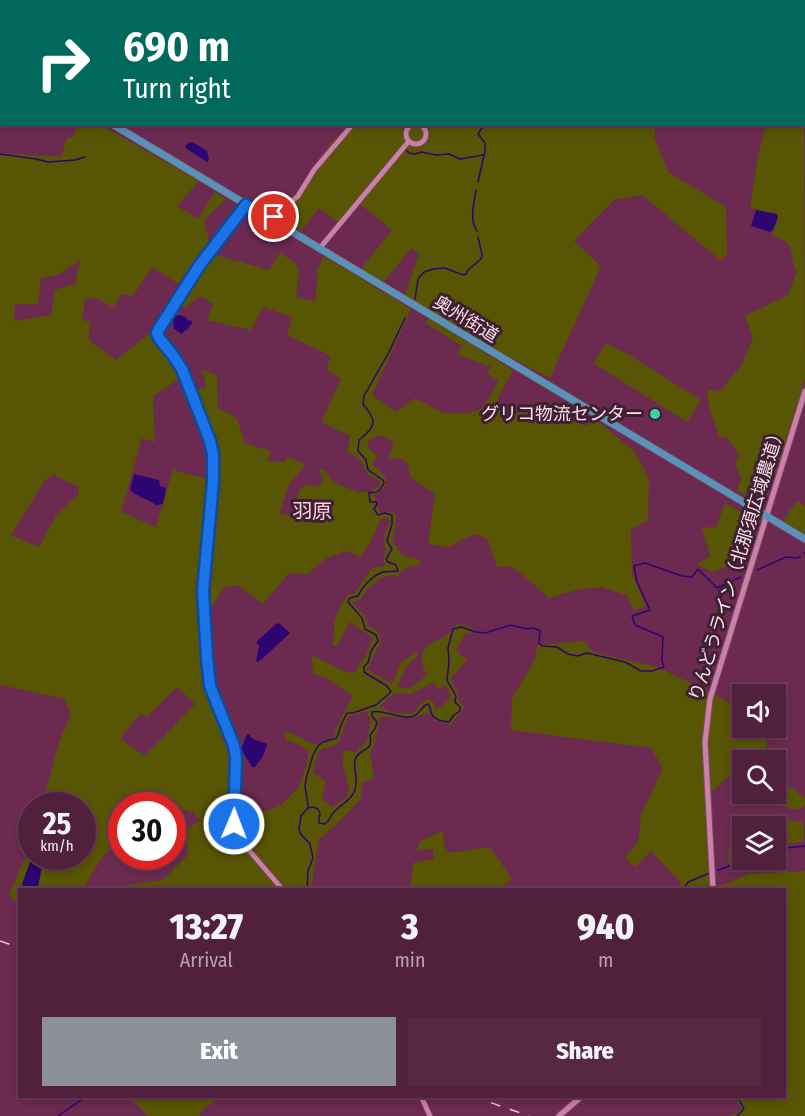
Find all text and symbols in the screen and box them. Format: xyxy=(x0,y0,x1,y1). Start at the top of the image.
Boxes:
text: 690 m xyxy=(123,22,230,72)
icon: right xyxy=(24,24,102,102)
text: Turn right xyxy=(123,73,231,105)
pin xyxy=(248,191,299,242)
icon: arrive xyxy=(257,200,290,233)
street label: 奥州街道 xyxy=(429,291,503,347)
place label: グリコ物流センター xyxy=(481,403,643,425)
marker: グリコ物流センター xyxy=(648,407,662,421)
street label: りんどうライン（北那須広域農道） xyxy=(684,422,790,704)
district label: 羽原 xyxy=(292,499,332,523)
map controls xyxy=(732,684,786,870)
button: sound xyxy=(732,684,786,738)
button: search xyxy=(732,750,786,804)
speed limit sign: 30 xyxy=(108,792,186,870)
position arrow xyxy=(202,792,266,856)
text: 25 xyxy=(43,806,71,842)
button: layers xyxy=(732,816,786,870)
text: km/h xyxy=(40,837,74,855)
text: 13:27 xyxy=(169,905,243,949)
text: 3 xyxy=(401,905,419,949)
text: 940 xyxy=(577,905,635,949)
text: Arrival xyxy=(180,948,233,972)
text: min xyxy=(394,948,425,972)
text: m xyxy=(598,948,613,972)
button: Exit xyxy=(42,1017,396,1086)
button: Share xyxy=(408,1017,762,1086)

